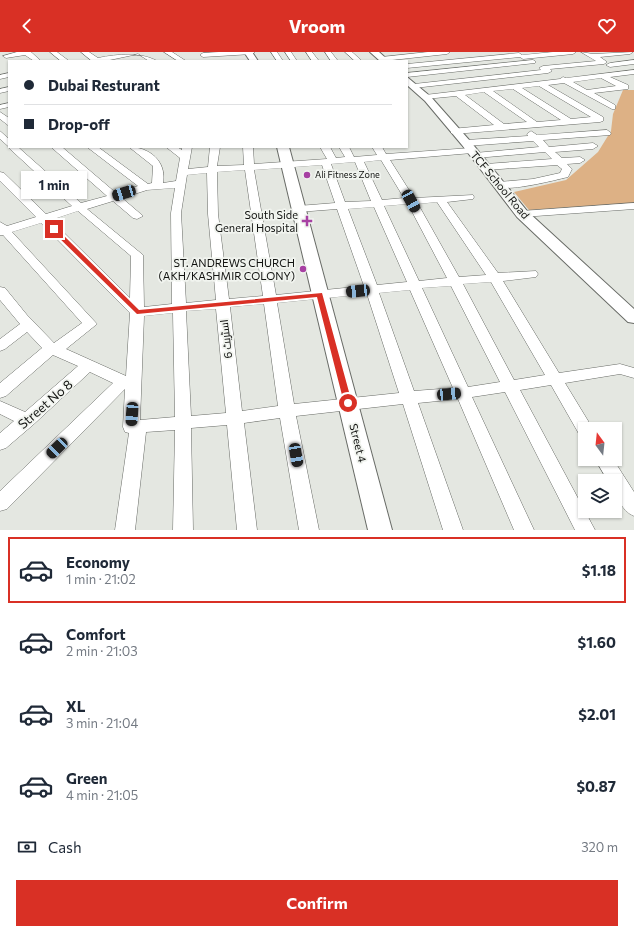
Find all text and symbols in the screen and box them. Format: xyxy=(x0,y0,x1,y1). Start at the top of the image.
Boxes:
icon: back xyxy=(16,15,38,37)
text: Vroom xyxy=(289,15,345,37)
icon: heart xyxy=(596,15,618,37)
text: Dubai Resturant xyxy=(48,76,160,94)
text: Drop-off xyxy=(48,115,110,133)
street label: TCF School Road xyxy=(468,148,533,221)
place label: Ali Fitness Zone xyxy=(315,169,380,180)
marker: Ali Fitness Zone xyxy=(302,170,312,180)
callout: 1 min xyxy=(21,171,87,199)
text: 1 min xyxy=(39,177,69,193)
car xyxy=(111,184,137,202)
car xyxy=(400,188,422,214)
place label: South Side General Hospital xyxy=(215,208,298,234)
marker: South Side General Hospital xyxy=(301,215,313,227)
route end xyxy=(45,220,63,238)
place label: ST. ANDREWS CHURCH (AKH/KASHMIR COLONY) xyxy=(159,256,295,282)
marker: ST. ANDREWS CHURCH (AKH/KASHMIR COLONY) xyxy=(298,264,308,274)
car xyxy=(345,284,371,298)
street label: اسٹریٹ 6 xyxy=(217,319,235,359)
street label: Street No 8 xyxy=(14,376,76,432)
car xyxy=(437,387,461,401)
route start xyxy=(339,394,357,412)
car xyxy=(125,402,139,426)
street label: Street 4 xyxy=(347,422,370,464)
north arrow xyxy=(578,422,622,466)
map controls xyxy=(578,422,622,518)
car xyxy=(44,435,70,461)
car xyxy=(288,442,304,468)
button: layers xyxy=(578,474,622,518)
icon: car xyxy=(18,552,54,588)
text: Economy xyxy=(66,553,130,571)
text: $1.18 xyxy=(582,561,616,579)
text: 1 min · 21:02 xyxy=(66,571,136,587)
icon: car xyxy=(18,624,54,660)
text: Comfort xyxy=(66,625,126,643)
text: $1.60 xyxy=(578,633,616,651)
text: 2 min · 21:03 xyxy=(66,643,138,659)
icon: car xyxy=(18,696,54,732)
text: XL xyxy=(66,697,85,715)
text: $2.01 xyxy=(578,705,616,723)
text: 3 min · 21:04 xyxy=(66,715,138,731)
icon: car xyxy=(18,768,54,804)
text: Green xyxy=(66,769,107,787)
text: $0.87 xyxy=(576,777,616,795)
text: 4 min · 21:05 xyxy=(66,787,138,803)
icon: cash xyxy=(16,836,38,858)
text: Cash xyxy=(48,838,82,856)
text: 320 m xyxy=(581,839,618,855)
button: Confirm xyxy=(16,880,618,926)

